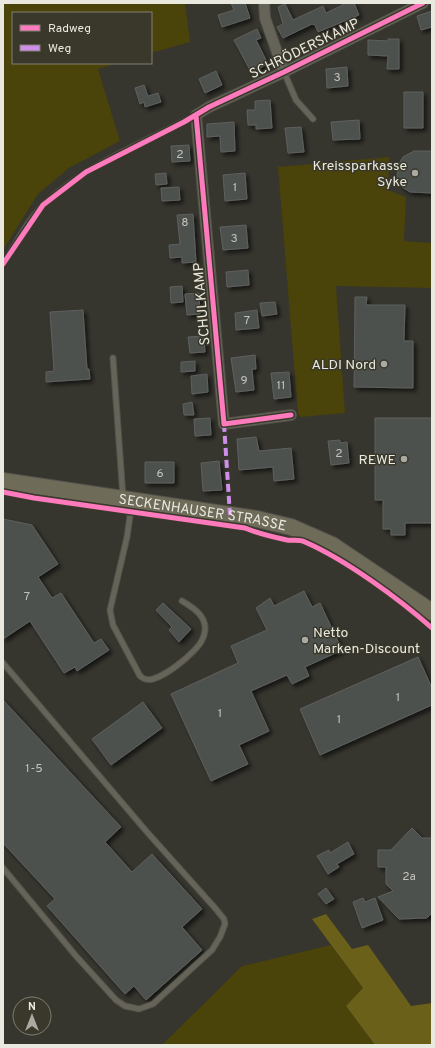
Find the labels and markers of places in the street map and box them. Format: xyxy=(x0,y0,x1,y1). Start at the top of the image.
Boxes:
place label: Kreissparkasse Syke xyxy=(312,158,407,191)
marker: Kreissparkasse Syke xyxy=(410,168,420,178)
place label: ALDI Nord xyxy=(312,357,376,374)
marker: ALDI Nord xyxy=(379,359,389,369)
place label: REWE xyxy=(358,452,396,469)
marker: REWE xyxy=(399,454,409,464)
place label: Netto Marken-Discount xyxy=(313,625,420,658)
marker: Netto Marken-Discount xyxy=(300,635,310,645)

